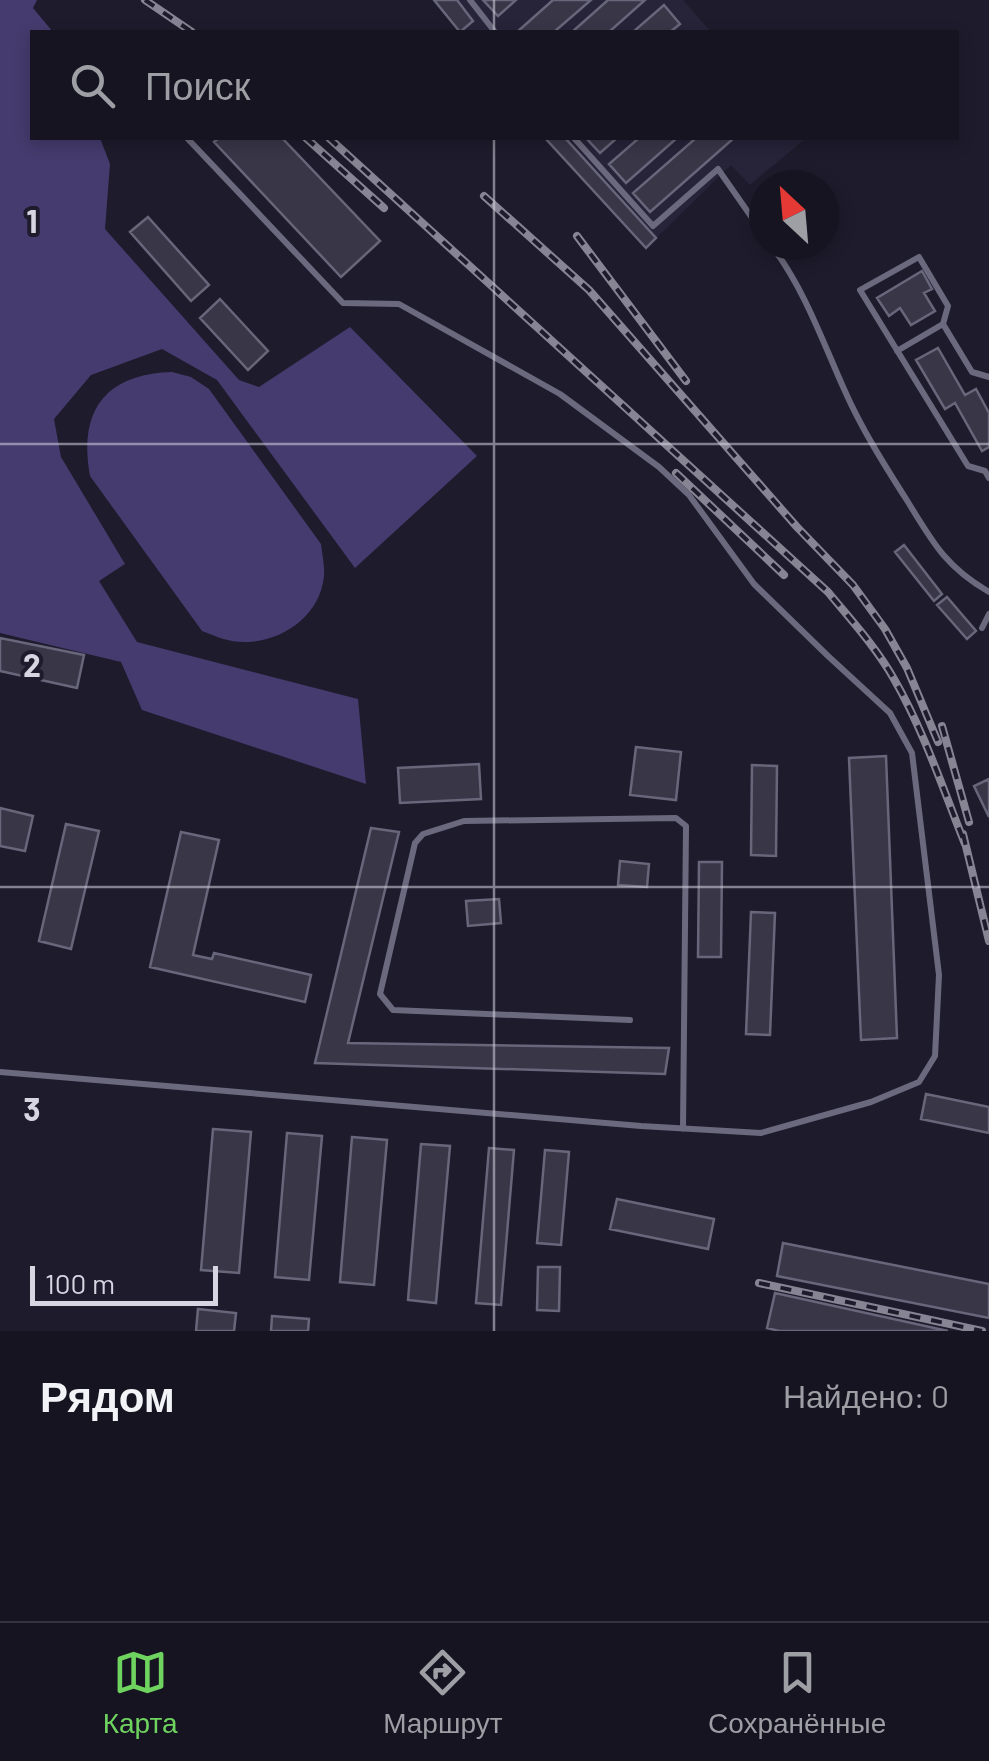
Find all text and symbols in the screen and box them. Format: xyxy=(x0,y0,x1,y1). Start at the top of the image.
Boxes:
search box xyxy=(30,30,959,140)
icon: search xyxy=(65,58,120,113)
text: Поиск xyxy=(145,62,250,108)
north arrow xyxy=(749,170,839,260)
text: 1 xyxy=(26,201,38,239)
text: 2 xyxy=(23,645,41,683)
text: 3 xyxy=(23,1089,41,1127)
scale bar xyxy=(30,1261,218,1306)
text: 100 m xyxy=(45,1266,115,1300)
text: Рядом xyxy=(40,1370,175,1420)
text: Найдено: 0 xyxy=(783,1376,949,1414)
tab: Карта xyxy=(103,1645,178,1740)
tab: Маршрут xyxy=(383,1645,502,1740)
tab: Сохранённые xyxy=(708,1645,886,1740)

